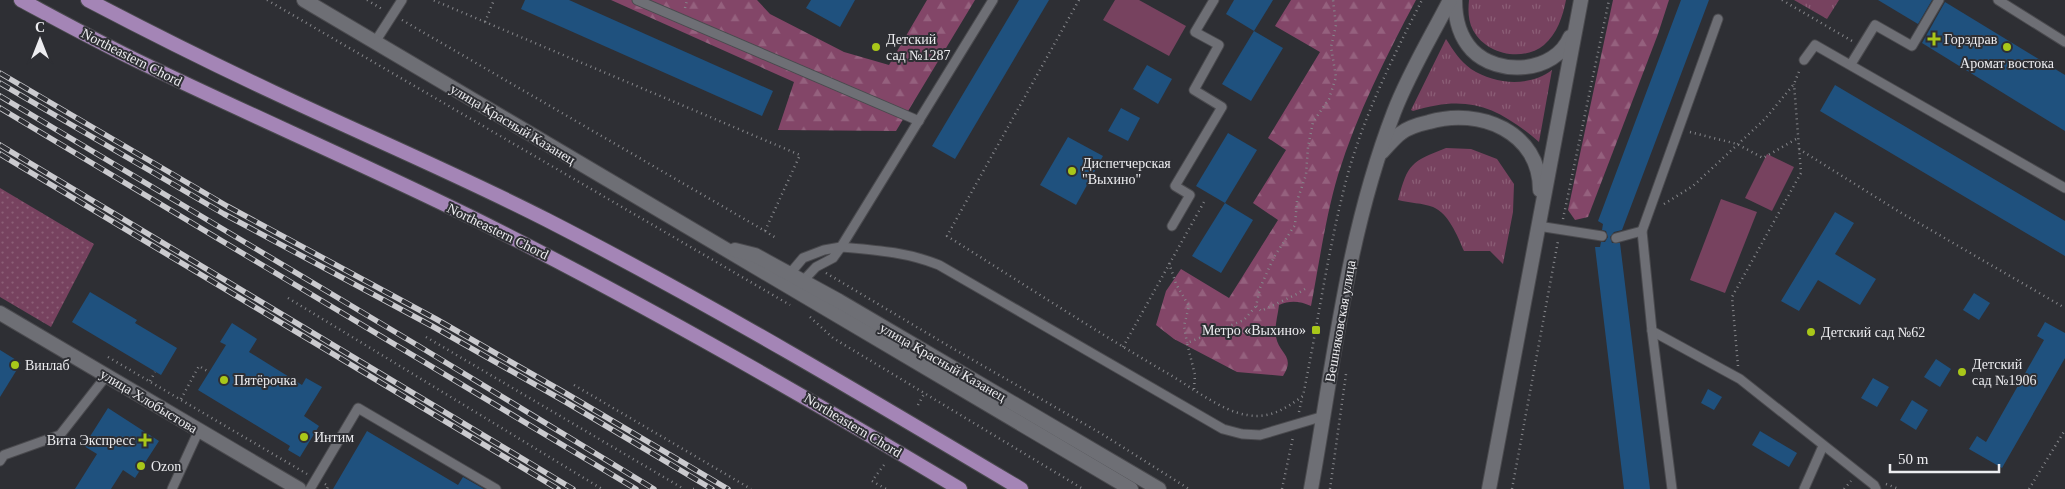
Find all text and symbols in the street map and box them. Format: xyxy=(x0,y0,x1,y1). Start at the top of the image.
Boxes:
north arrow xyxy=(15,15,65,65)
text: С xyxy=(35,20,45,35)
street label: Northeastern Chord xyxy=(79,26,185,89)
place label: Детский сад №1287 xyxy=(886,32,951,63)
place label: Горздрав xyxy=(1944,32,1998,47)
marker: Горздрав xyxy=(1928,33,1940,45)
marker: Детский сад №1287 xyxy=(870,41,882,53)
marker: Аромат востока xyxy=(2001,41,2013,53)
place label: Аромат востока xyxy=(1960,56,2055,71)
street label: улица Красный Казанец xyxy=(448,81,578,168)
place label: Диспетчерская "Выхино" xyxy=(1082,156,1171,187)
marker: Диспетчерская "Выхино" xyxy=(1066,165,1078,177)
street label: Northeastern Chord xyxy=(445,200,551,262)
street label: Вешняковская улица xyxy=(1322,258,1359,383)
street label: улица Красный Казанец xyxy=(877,320,1009,405)
place label: Метро «Выхино» xyxy=(1202,323,1306,338)
marker: Метро «Выхино» xyxy=(1310,324,1322,336)
place label: Детский сад №62 xyxy=(1821,325,1925,340)
marker: Детский сад №62 xyxy=(1805,326,1817,338)
place label: Детский сад №1906 xyxy=(1972,357,2037,388)
place label: Винлаб xyxy=(25,358,70,373)
marker: Винлаб xyxy=(9,359,21,371)
marker: Детский сад №1906 xyxy=(1956,366,1968,378)
street label: улица Хлобыстова xyxy=(98,367,201,437)
place label: Пятёрочка xyxy=(234,373,297,388)
marker: Пятёрочка xyxy=(218,374,230,386)
street label: Northeastern Chord xyxy=(801,390,904,460)
place label: Интим xyxy=(314,430,354,445)
marker: Интим xyxy=(298,431,310,443)
place label: Вита Экспресс xyxy=(47,433,135,448)
marker: Вита Экспресс xyxy=(139,434,151,446)
scale bar xyxy=(1890,442,1999,474)
text: 50 m xyxy=(1898,451,1929,467)
place label: Ozon xyxy=(151,459,181,474)
marker: Ozon xyxy=(135,460,147,472)

